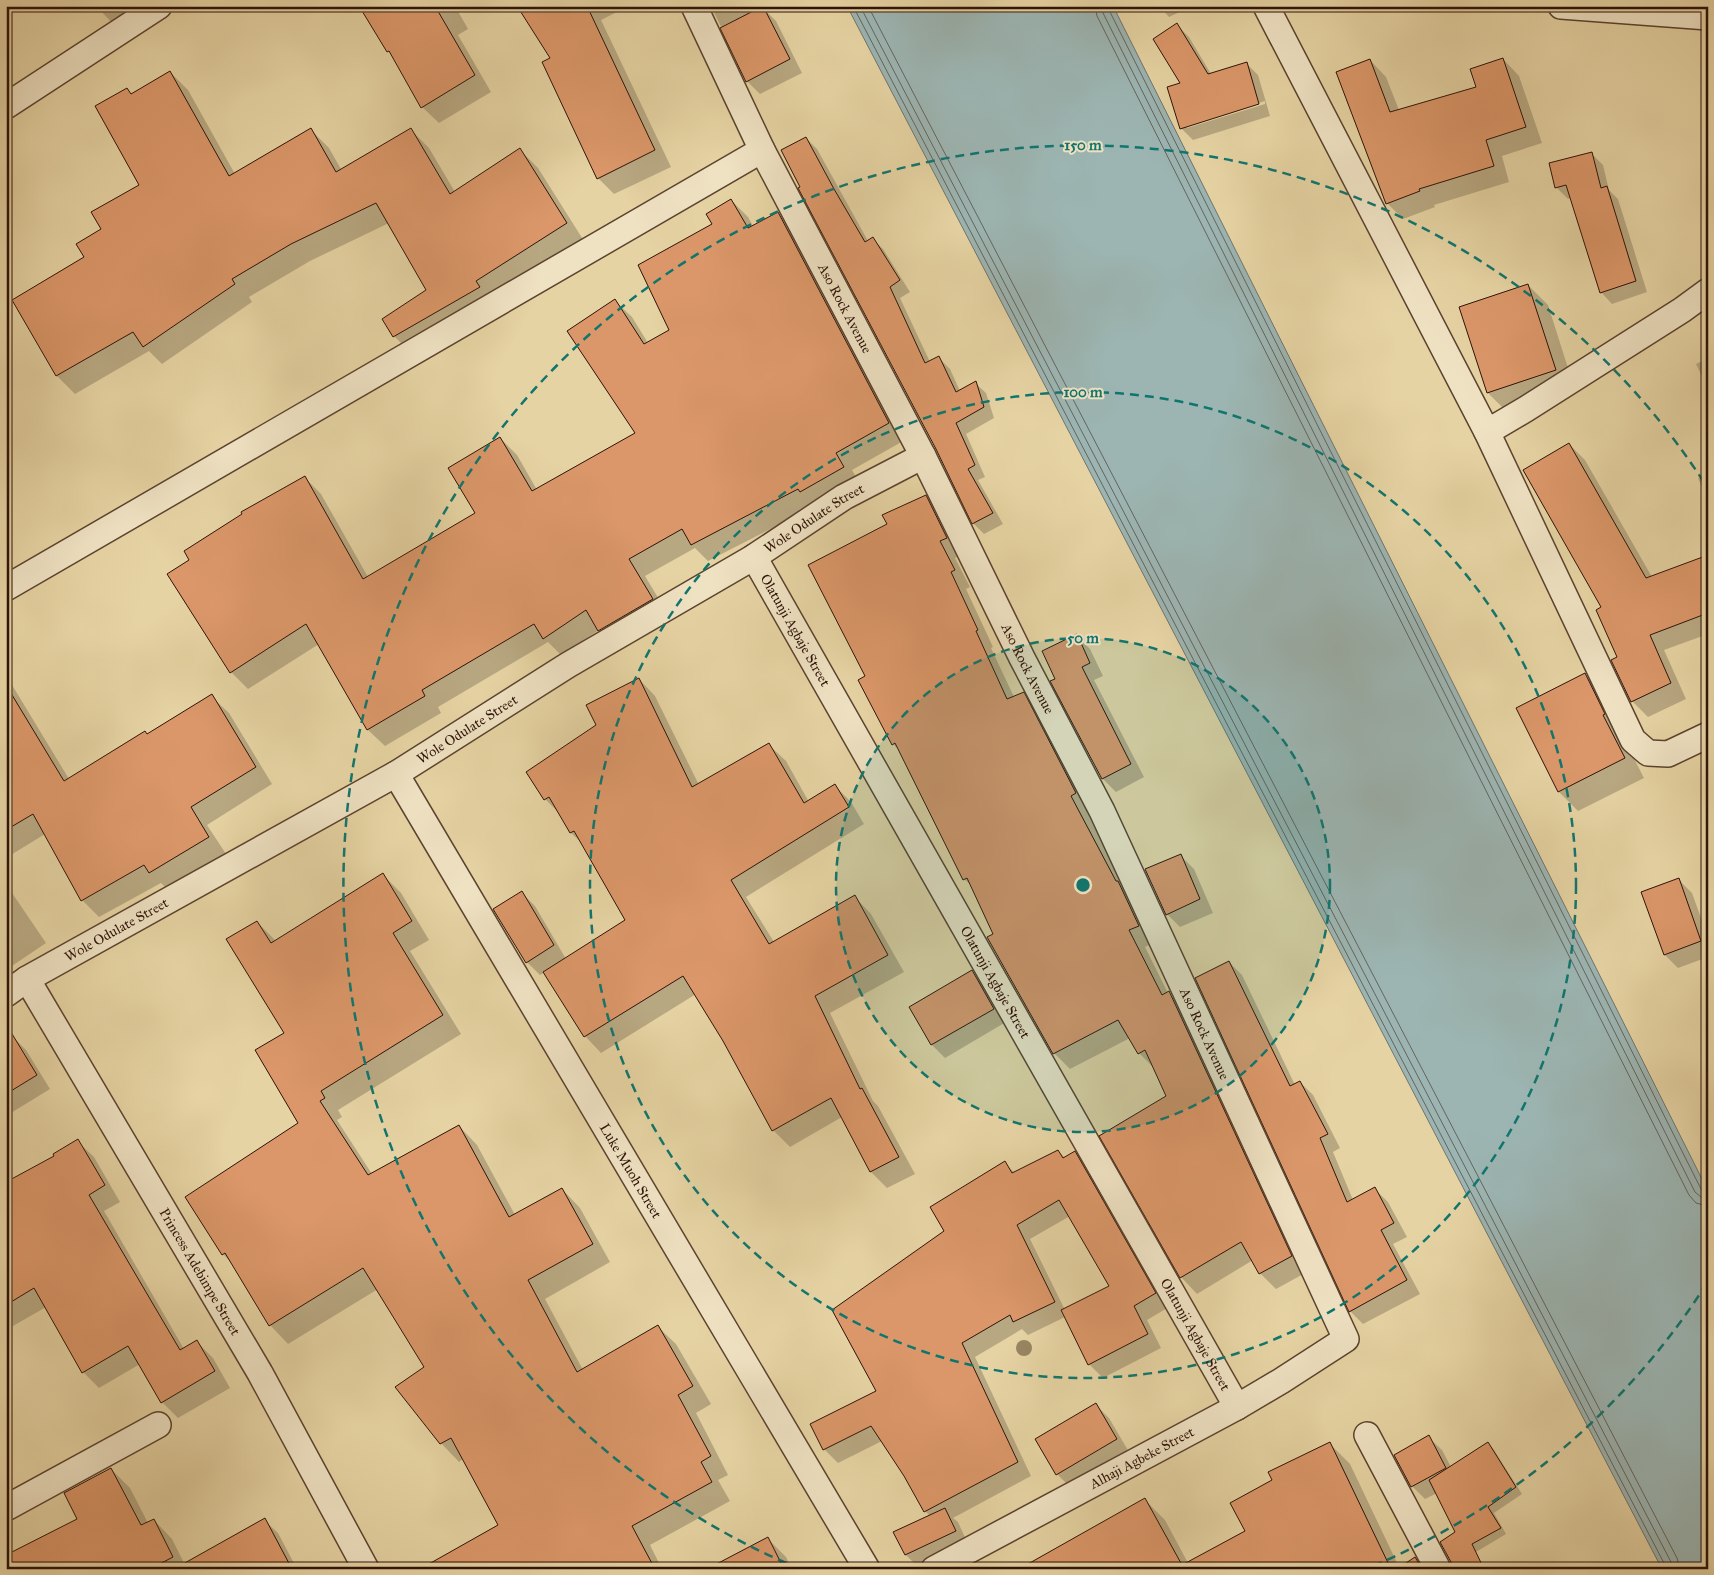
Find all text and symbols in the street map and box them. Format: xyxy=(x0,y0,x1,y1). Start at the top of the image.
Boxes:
text: 150 m xyxy=(1064,136,1102,154)
street label: Aso Rock Avenue xyxy=(814,259,876,356)
text: 100 m xyxy=(1063,383,1103,401)
street label: Wole Odulate Street xyxy=(760,480,867,557)
street label: Olatunji Agbaje Street xyxy=(757,571,834,689)
street label: Aso Rock Avenue xyxy=(997,620,1058,717)
text: 50 m xyxy=(1067,629,1099,647)
street label: Wole Odulate Street xyxy=(413,691,521,767)
centre of rings xyxy=(1074,876,1092,894)
street label: Wole Odulate Street xyxy=(62,894,171,965)
street label: Olatunji Agbaje Street xyxy=(957,923,1034,1041)
street label: Aso Rock Avenue xyxy=(1176,984,1234,1082)
street label: Luke Muoh Street xyxy=(596,1120,666,1221)
street label: Princess Adebimpe Street xyxy=(156,1205,244,1338)
street label: Olatunji Agbaje Street xyxy=(1157,1275,1234,1394)
street label: Alhaji Agbeke Street xyxy=(1086,1423,1197,1493)

